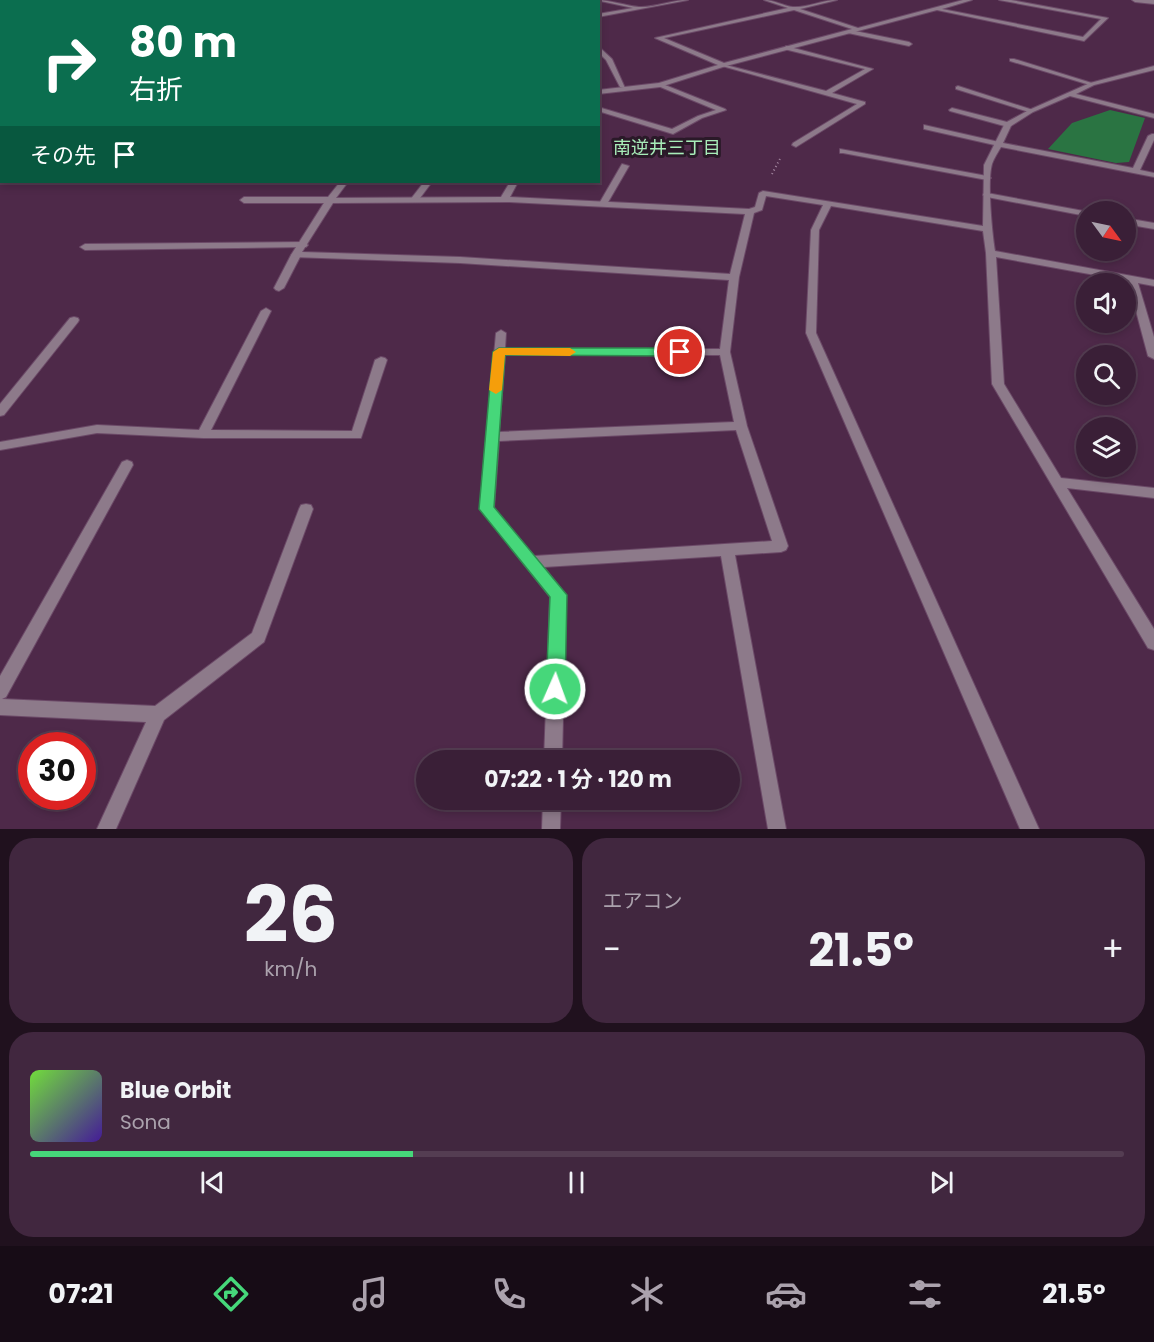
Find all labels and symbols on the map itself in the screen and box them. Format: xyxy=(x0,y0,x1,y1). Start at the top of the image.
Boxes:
district label: 南逆井三丁目 xyxy=(613,135,721,160)
north arrow xyxy=(1076,201,1136,261)
pin xyxy=(654,326,705,377)
position arrow xyxy=(523,657,587,721)
speed limit sign: 30 xyxy=(18,732,96,810)

